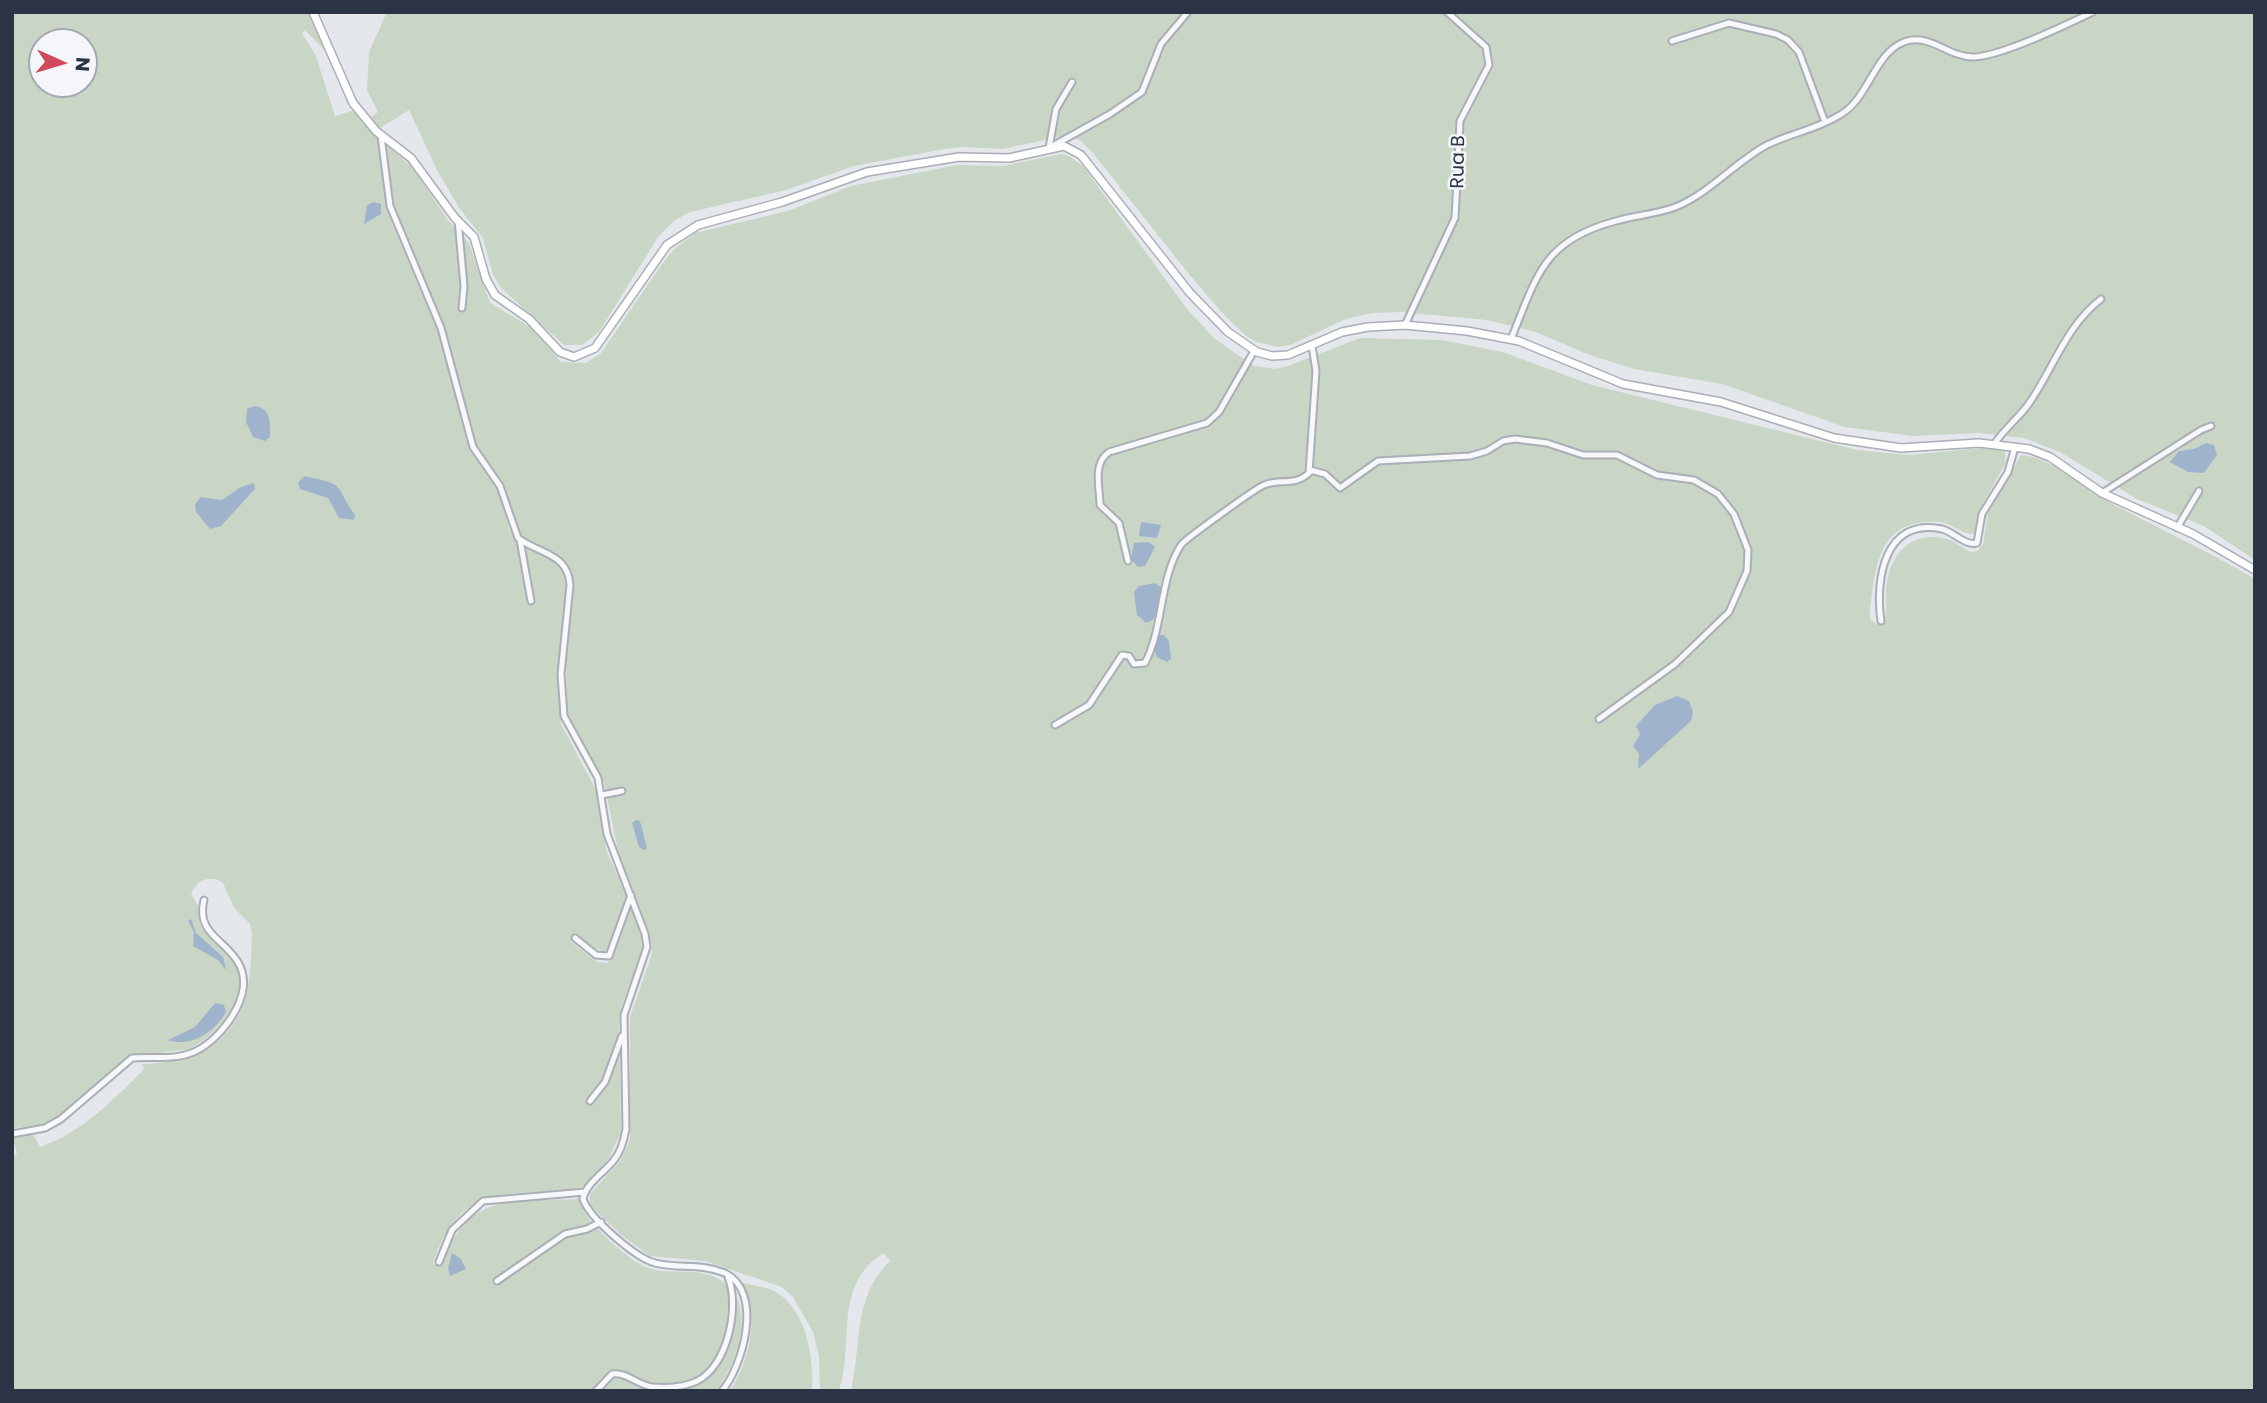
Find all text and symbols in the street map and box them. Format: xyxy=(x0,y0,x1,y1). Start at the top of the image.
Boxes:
north arrow xyxy=(28,28,98,98)
text: N xyxy=(68,56,96,72)
street label: Rua B xyxy=(1447,135,1471,189)

